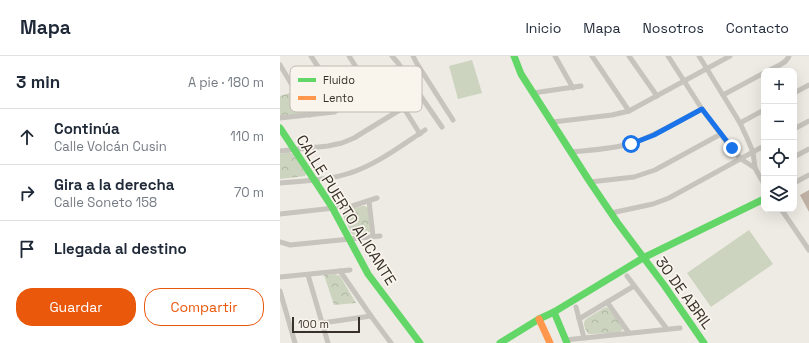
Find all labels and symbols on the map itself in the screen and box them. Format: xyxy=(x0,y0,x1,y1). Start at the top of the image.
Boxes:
legend xyxy=(290,66,422,112)
text: Fluido xyxy=(323,73,355,87)
text: Lento xyxy=(323,91,354,105)
street label: CALLE PUERTO ALICANTE xyxy=(292,131,401,289)
route start xyxy=(622,135,640,153)
route end xyxy=(723,139,741,157)
street label: 30 DE ABRIL xyxy=(652,253,717,333)
scale bar xyxy=(292,315,360,334)

